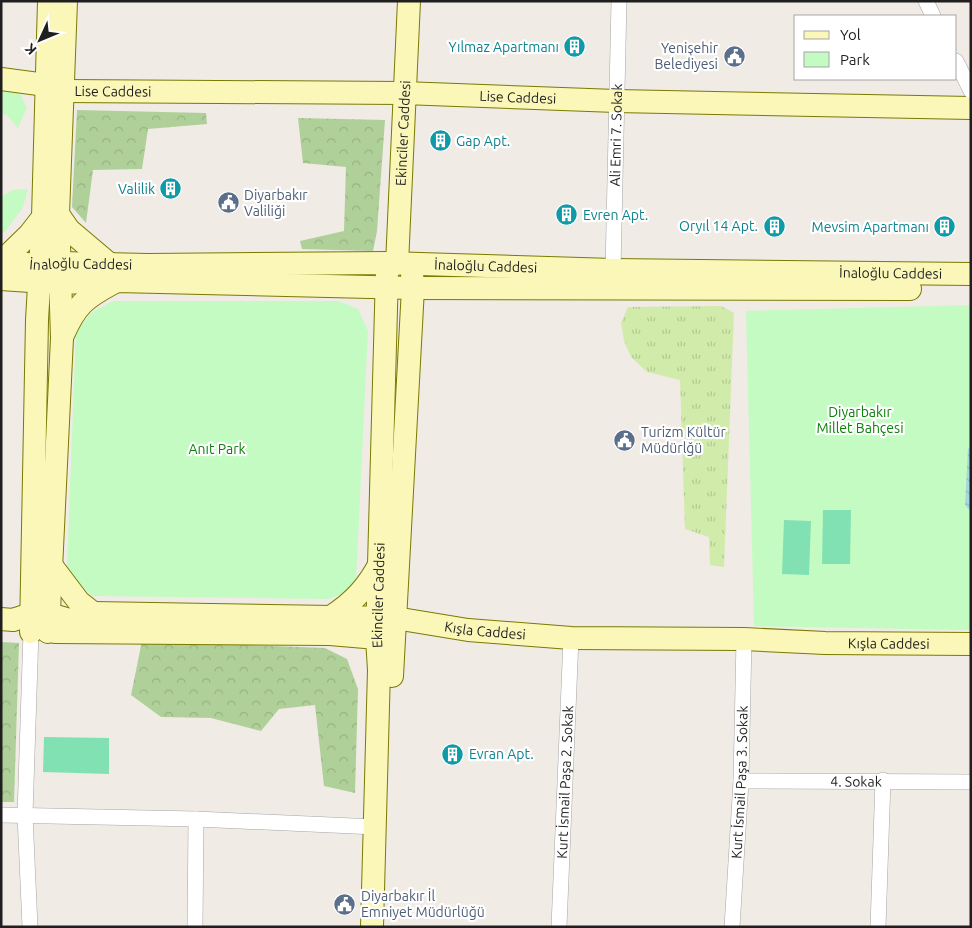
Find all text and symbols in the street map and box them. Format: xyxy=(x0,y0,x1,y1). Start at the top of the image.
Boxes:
north arrow xyxy=(15,15,65,65)
legend xyxy=(794,15,957,80)
text: Yol xyxy=(840,26,861,43)
building icon: Yılmaz Apartmanı xyxy=(563,35,587,59)
place label: Yılmaz Apartmanı xyxy=(448,39,559,55)
text: K xyxy=(21,40,40,58)
place label: Yenişehir Belediyesi xyxy=(654,40,719,72)
public building icon: Yenişehir Belediyesi xyxy=(722,44,746,68)
text: Park xyxy=(840,51,870,68)
street label: Ekinciler Caddesi xyxy=(393,80,413,186)
street label: Lise Caddesi xyxy=(74,83,152,100)
street label: Ali Emri 7. Sokak xyxy=(607,83,625,187)
street label: Lise Caddesi xyxy=(479,88,557,107)
building icon: Gap Apt. xyxy=(428,129,452,153)
place label: Gap Apt. xyxy=(456,133,510,149)
building icon: Valilik xyxy=(159,177,183,201)
place label: Valilik xyxy=(118,181,155,197)
place label: Diyarbakır Valiliği xyxy=(244,187,308,219)
public building icon: Diyarbakır Valiliği xyxy=(216,191,240,215)
building icon: Evren Apt. xyxy=(555,203,579,227)
place label: Evren Apt. xyxy=(583,207,648,223)
building icon: Oryıl 14 Apt. xyxy=(762,214,786,238)
building icon: Mevsim Apartmanı xyxy=(933,215,957,239)
place label: Oryıl 14 Apt. xyxy=(679,218,758,234)
place label: Mevsim Apartmanı xyxy=(812,219,929,235)
street label: İnaloğlu Caddesi xyxy=(29,255,132,273)
street label: İnaloğlu Caddesi xyxy=(434,256,537,276)
street label: İnaloğlu Caddesi xyxy=(839,265,942,282)
park label: Diyarbakır Millet Bahçesi xyxy=(816,404,904,436)
place label: Turizm Kültür Müdürlğü xyxy=(641,424,726,456)
public building icon: Turizm Kültür Müdürlğü xyxy=(613,428,637,452)
park label: Anıt Park xyxy=(188,441,246,457)
street label: Ekinciler Caddesi xyxy=(369,542,388,648)
street label: Kışla Caddesi xyxy=(443,618,526,642)
street label: Kışla Caddesi xyxy=(848,635,930,652)
street label: Kurt İsmail Paşa 2. Sokak xyxy=(554,705,576,859)
street label: Kurt İsmail Paşa 3. Sokak xyxy=(728,706,751,859)
building icon: Evran Apt. xyxy=(441,742,465,766)
place label: Evran Apt. xyxy=(469,746,534,762)
street label: 4. Sokak xyxy=(830,773,882,790)
place label: Diyarbakır İl Emniyet Müdürlüğü xyxy=(361,888,485,920)
public building icon: Diyarbakır İl Emniyet Müdürlüğü xyxy=(333,892,357,916)

